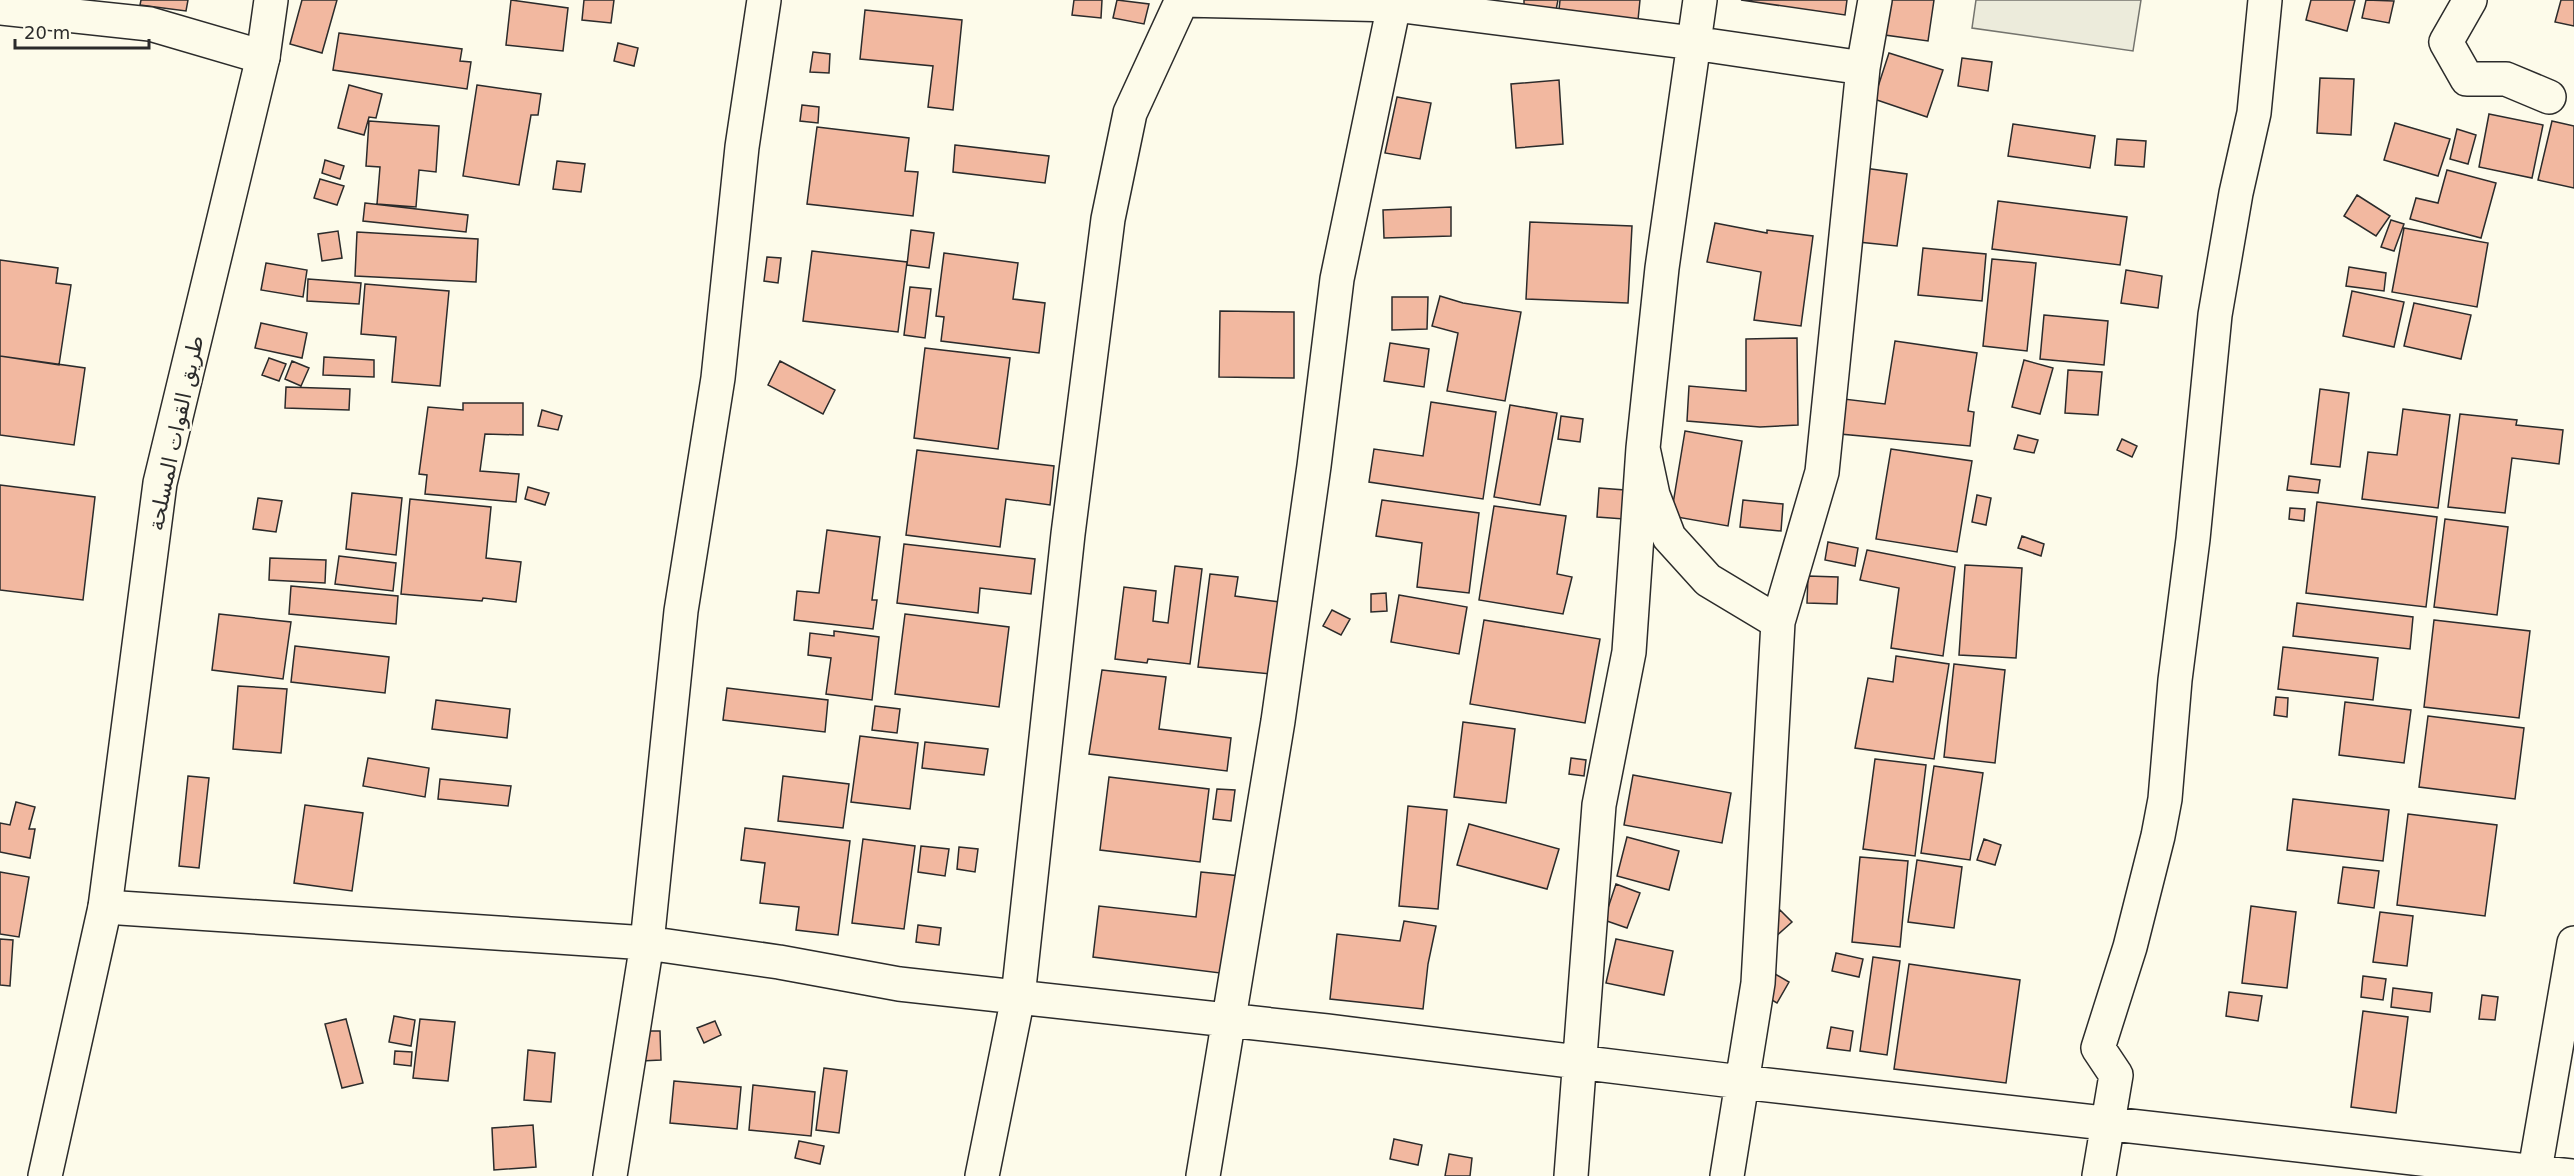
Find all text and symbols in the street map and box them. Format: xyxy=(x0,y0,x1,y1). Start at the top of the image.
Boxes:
scale bar xyxy=(15,12,148,50)
text: 20 m xyxy=(24,22,70,43)
street label: طريق القوات المسلحة xyxy=(144,333,208,533)

